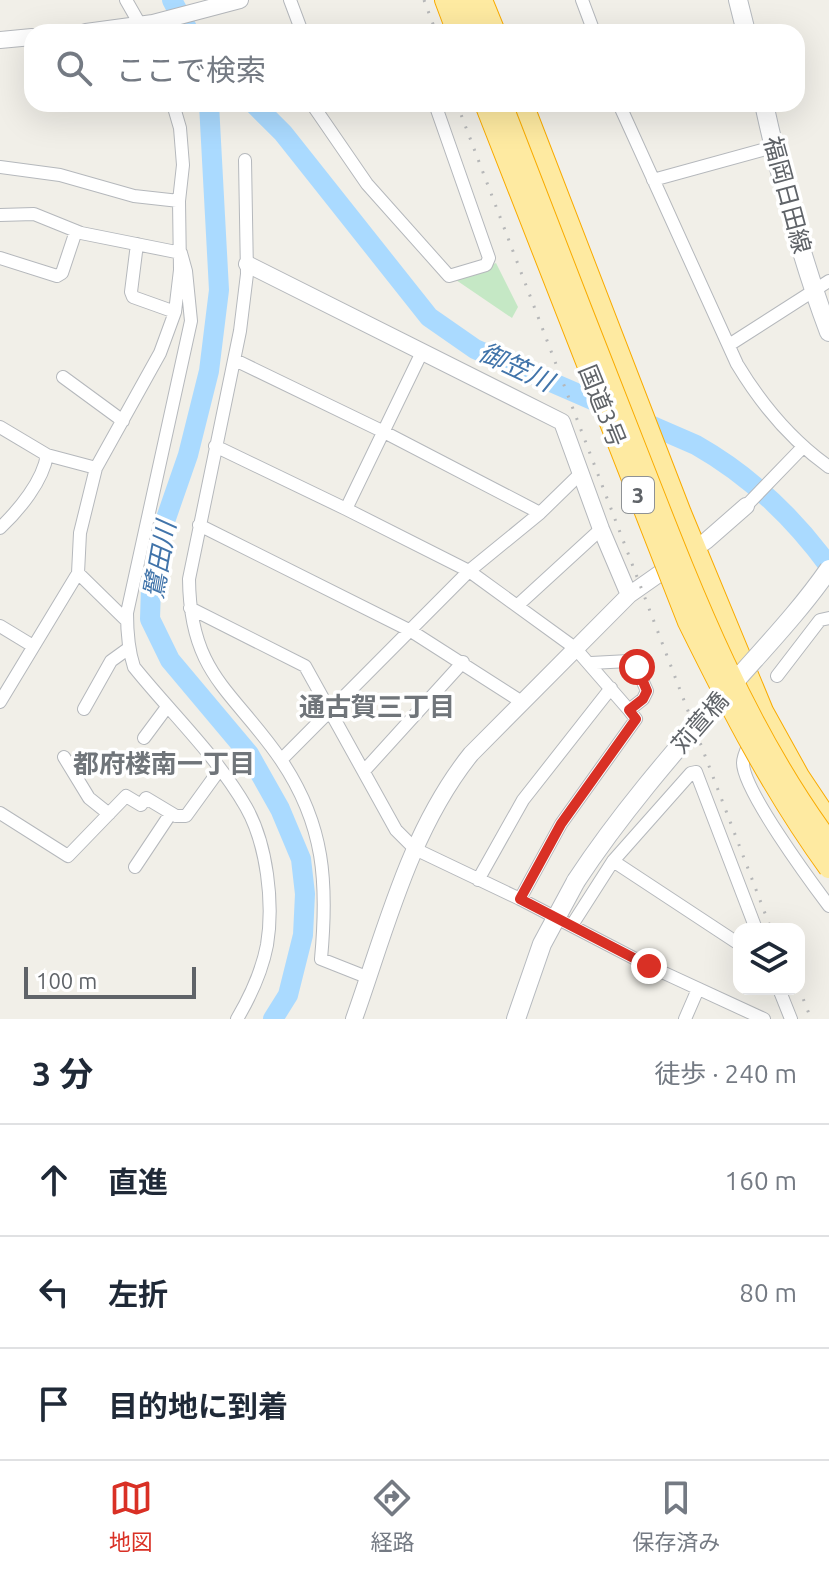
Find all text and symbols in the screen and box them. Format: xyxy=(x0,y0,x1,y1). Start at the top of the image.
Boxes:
search box xyxy=(24,24,805,112)
icon: search xyxy=(52,46,96,90)
text: ここで検索 xyxy=(116,53,266,87)
street label: 福岡日田線 xyxy=(759,133,816,256)
water label: 御笠川 xyxy=(475,337,560,397)
street label: 国道3号 xyxy=(574,361,631,451)
road number: 3 xyxy=(622,477,654,513)
water label: 鷺田川 xyxy=(138,516,181,601)
route start xyxy=(619,649,655,685)
street label: 苅萱橋 xyxy=(666,687,733,759)
district label: 通古賀三丁目 xyxy=(299,692,455,721)
district label: 都府楼南一丁目 xyxy=(73,749,255,778)
map controls xyxy=(733,923,805,995)
button: layers xyxy=(733,923,805,995)
route end xyxy=(631,948,667,984)
scale bar xyxy=(24,963,196,999)
text: 100 m xyxy=(36,968,97,993)
text: 3 分 xyxy=(32,1054,93,1092)
text: 徒歩 · 240 m xyxy=(654,1059,797,1088)
icon: ahead xyxy=(32,1158,76,1202)
text: 直進 xyxy=(108,1165,168,1199)
text: 160 m xyxy=(725,1166,797,1195)
icon: left xyxy=(32,1270,76,1314)
text: 左折 xyxy=(108,1277,168,1311)
text: 80 m xyxy=(739,1278,797,1307)
icon: arrive xyxy=(32,1382,76,1426)
text: 目的地に到着 xyxy=(108,1389,288,1423)
tab: 地図 xyxy=(109,1476,153,1556)
tab: 経路 xyxy=(370,1476,414,1556)
tab: 保存済み xyxy=(632,1476,720,1556)

